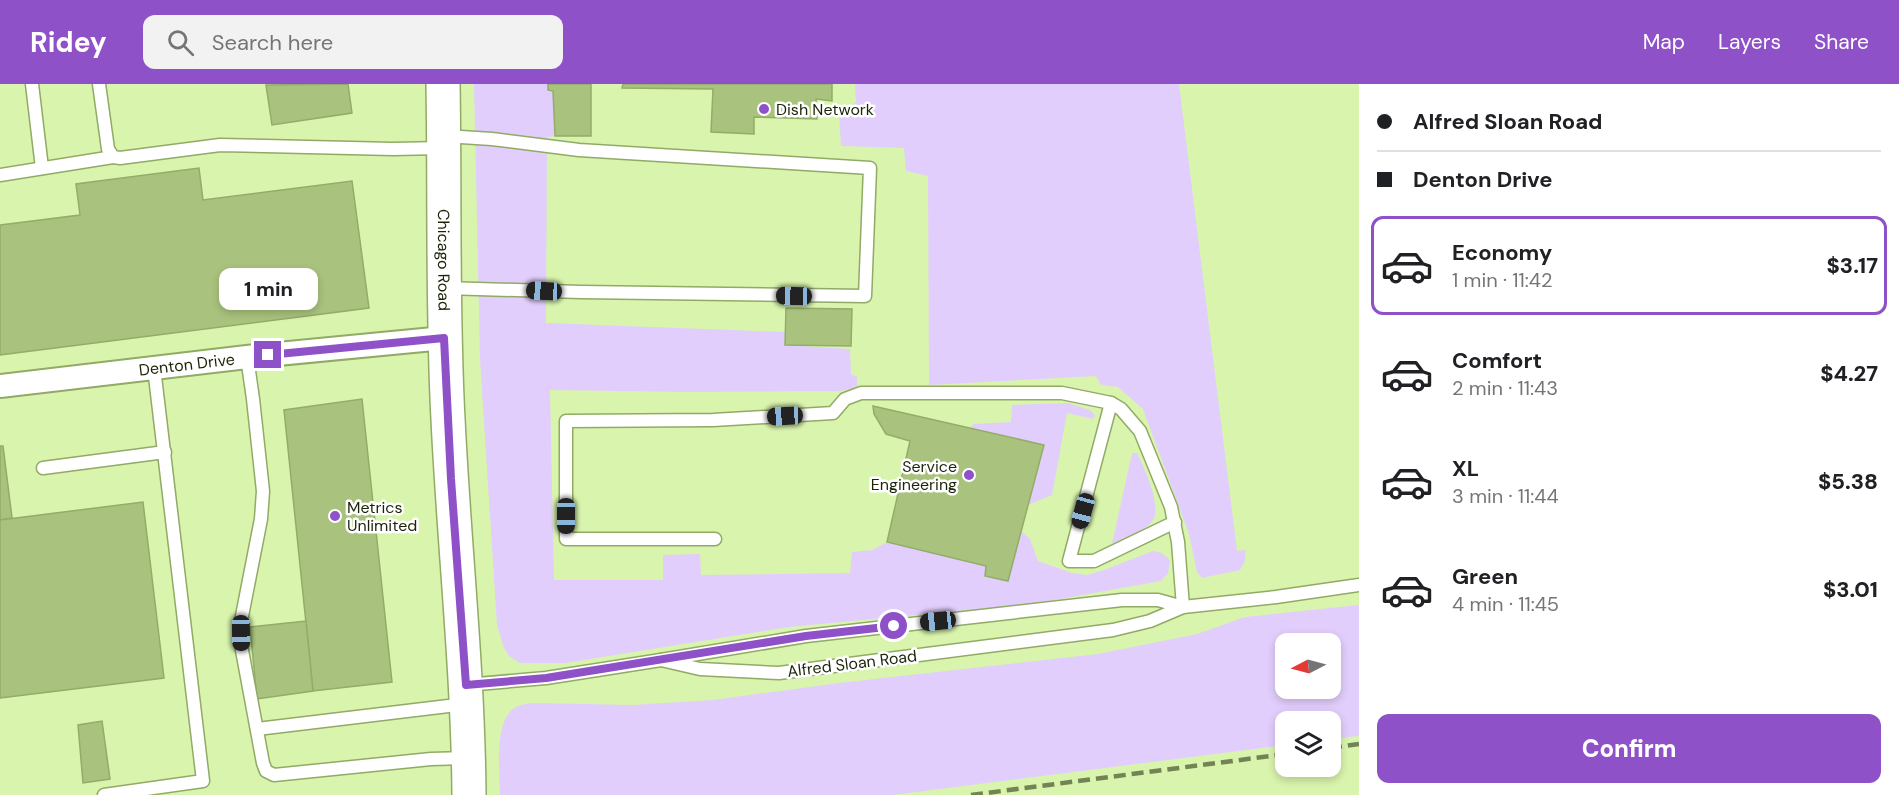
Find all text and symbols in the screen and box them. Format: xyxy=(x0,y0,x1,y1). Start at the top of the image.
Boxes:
search box xyxy=(143,15,563,69)
text: Ridey xyxy=(30,24,107,61)
icon: search xyxy=(164,26,197,59)
text: Search here xyxy=(212,28,333,57)
text: Map xyxy=(1643,28,1685,56)
text: Layers xyxy=(1718,28,1781,56)
text: Share xyxy=(1814,28,1869,56)
place label: Dish Network xyxy=(776,99,874,120)
marker: Dish Network xyxy=(757,102,771,116)
text: Alfred Sloan Road xyxy=(1413,107,1602,136)
text: Denton Drive xyxy=(1413,165,1553,194)
street label: Chicago Road xyxy=(433,209,455,311)
text: Economy xyxy=(1452,238,1552,267)
icon: car xyxy=(1380,239,1434,293)
text: $3.17 xyxy=(1827,251,1878,280)
text: 1 min · 11:42 xyxy=(1452,267,1552,293)
callout: 1 min xyxy=(218,268,318,310)
text: 1 min xyxy=(244,276,293,302)
car xyxy=(526,281,562,301)
car xyxy=(776,287,812,305)
route end xyxy=(254,341,281,368)
text: Comfort xyxy=(1452,346,1542,375)
icon: car xyxy=(1380,347,1434,401)
street label: Denton Drive xyxy=(138,349,236,381)
text: $4.27 xyxy=(1820,359,1878,388)
text: 2 min · 11:43 xyxy=(1452,375,1558,401)
car xyxy=(767,406,803,426)
text: XL xyxy=(1452,454,1479,483)
icon: car xyxy=(1380,455,1434,509)
place label: Service Engineering xyxy=(871,456,957,495)
text: $5.38 xyxy=(1818,467,1878,496)
marker: Service Engineering xyxy=(962,468,976,482)
text: 3 min · 11:44 xyxy=(1452,483,1559,509)
car xyxy=(1070,491,1096,531)
place label: Metrics Unlimited xyxy=(347,497,417,536)
car xyxy=(557,498,575,534)
marker: Metrics Unlimited xyxy=(328,509,342,523)
text: Green xyxy=(1452,562,1518,591)
icon: car xyxy=(1380,563,1434,617)
text: $3.01 xyxy=(1823,575,1878,604)
text: 4 min · 11:45 xyxy=(1452,591,1559,617)
car xyxy=(919,610,957,632)
route start xyxy=(880,612,907,639)
car xyxy=(232,615,250,651)
north arrow xyxy=(1275,633,1341,699)
map controls xyxy=(1275,633,1341,777)
street label: Alfred Sloan Road xyxy=(786,645,918,682)
button: layers xyxy=(1275,711,1341,777)
button: Confirm xyxy=(1377,714,1881,783)

